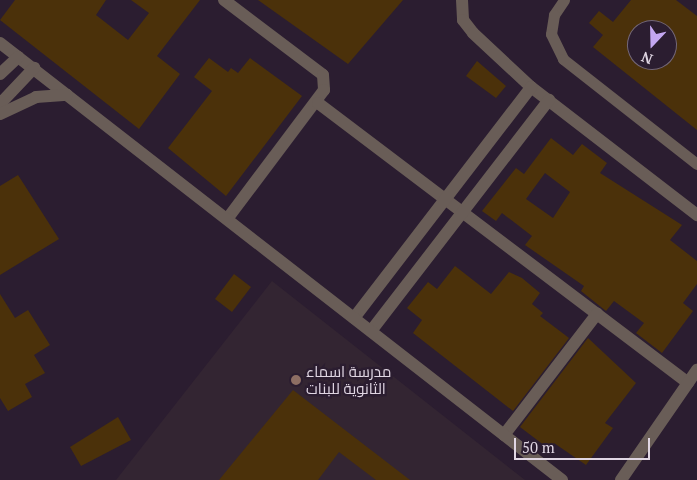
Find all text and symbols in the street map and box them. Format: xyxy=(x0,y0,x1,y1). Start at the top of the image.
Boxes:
north arrow xyxy=(627,20,677,70)
text: N xyxy=(638,48,655,69)
place label: مدرسة اسماء الثانوية للبنات xyxy=(306,362,391,397)
marker: مدرسة اسماء الثانوية للبنات xyxy=(290,374,302,386)
scale bar xyxy=(517,428,653,460)
text: 50 m xyxy=(522,437,555,457)

